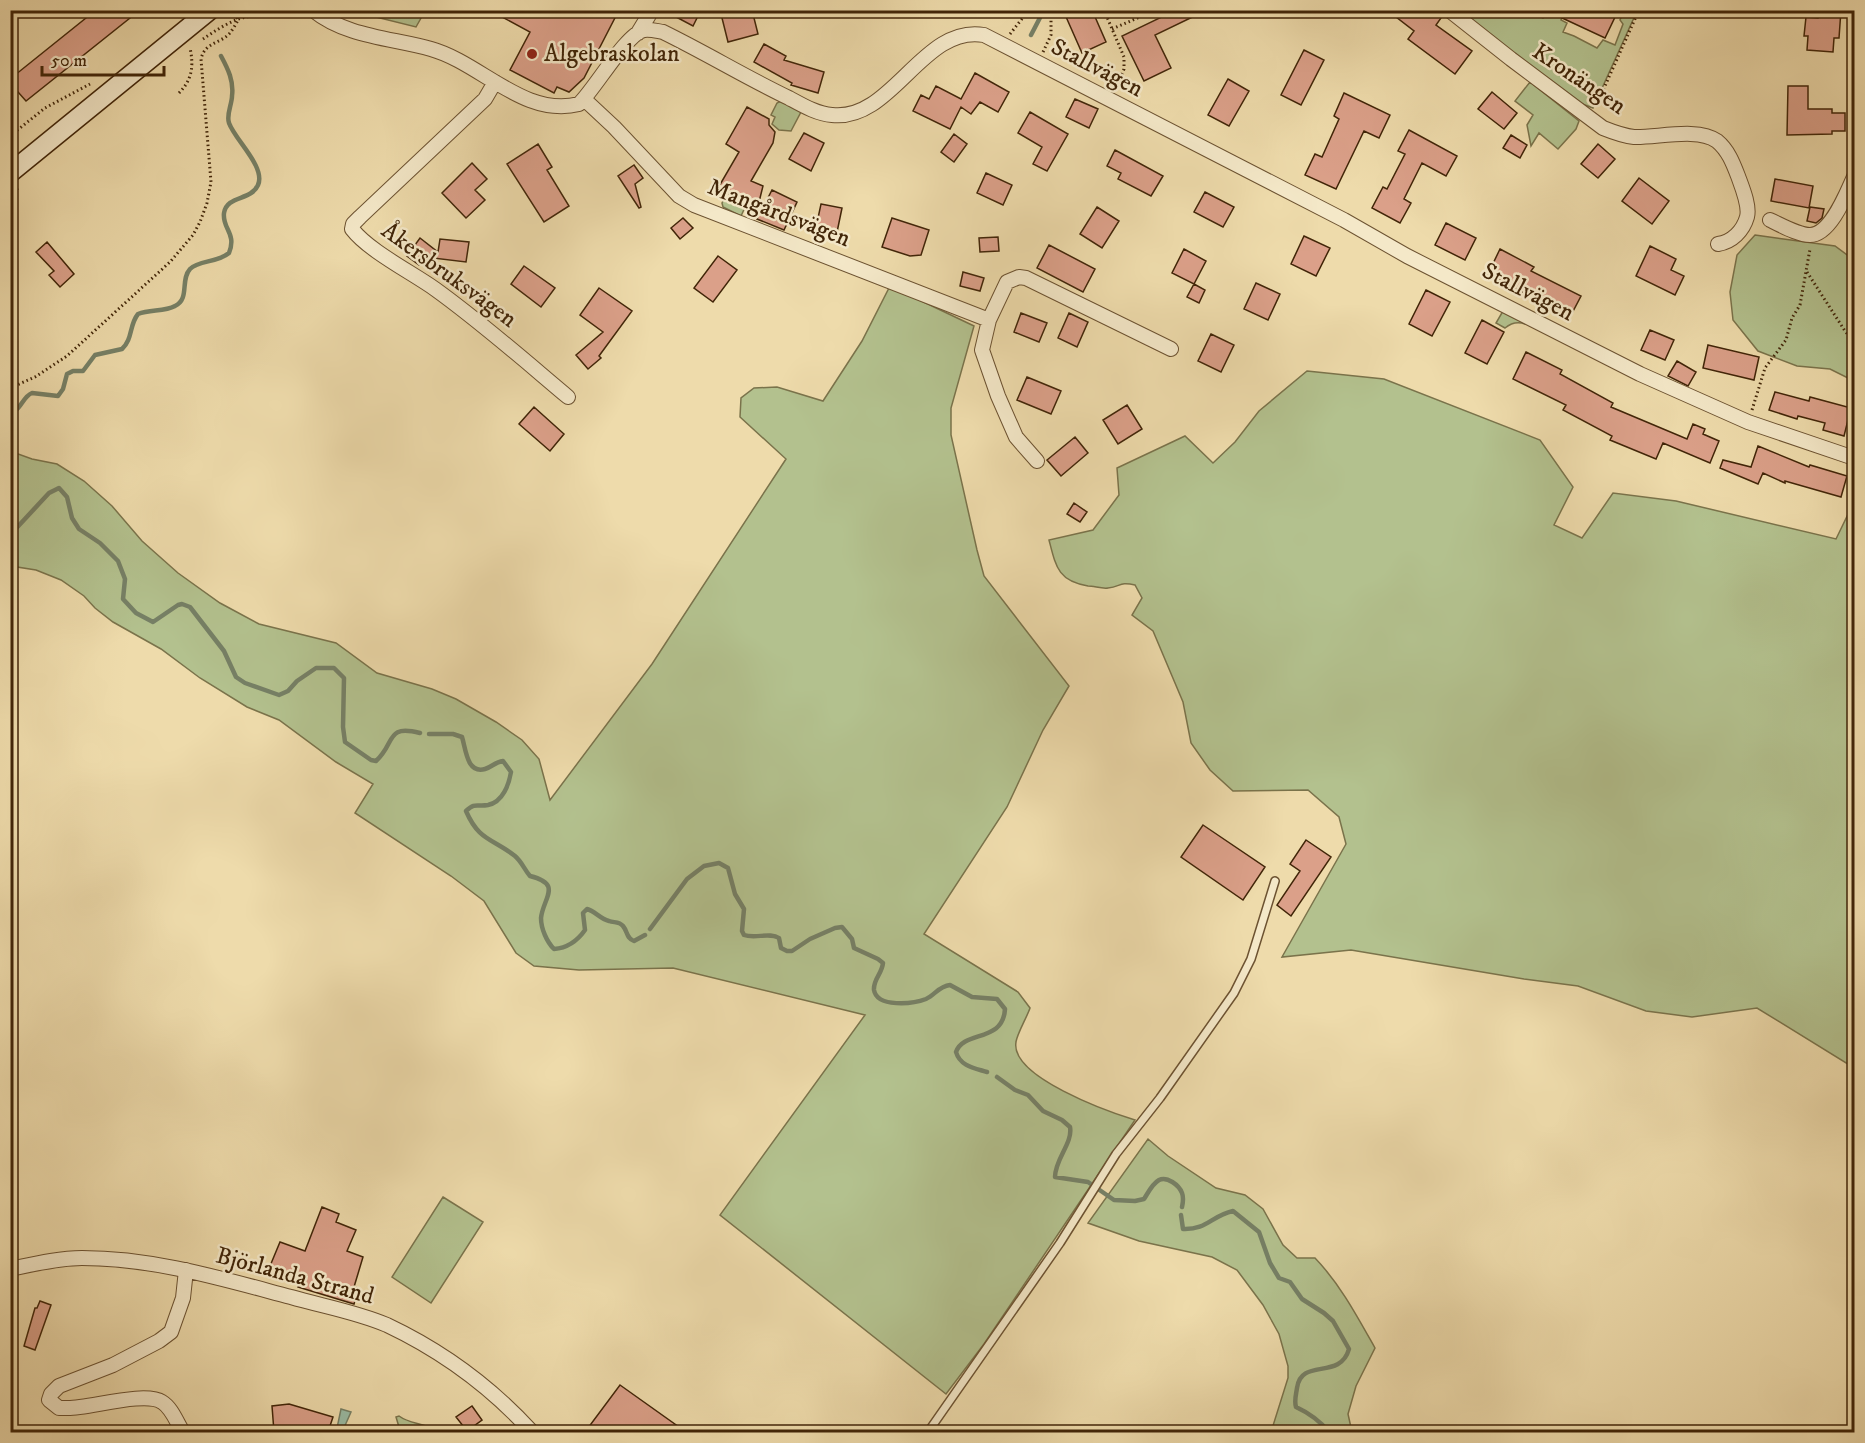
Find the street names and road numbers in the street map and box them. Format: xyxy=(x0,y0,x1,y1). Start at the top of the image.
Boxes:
street label: Stallvägen xyxy=(1046,32,1149,104)
street label: Kronängen xyxy=(1526,37,1632,122)
street label: Mangårdsvägen xyxy=(703,172,855,254)
street label: Åkersbruksvägen xyxy=(375,215,524,335)
street label: Stallvägen xyxy=(1477,256,1580,328)
street label: Björlanda Strand xyxy=(213,1240,377,1312)

